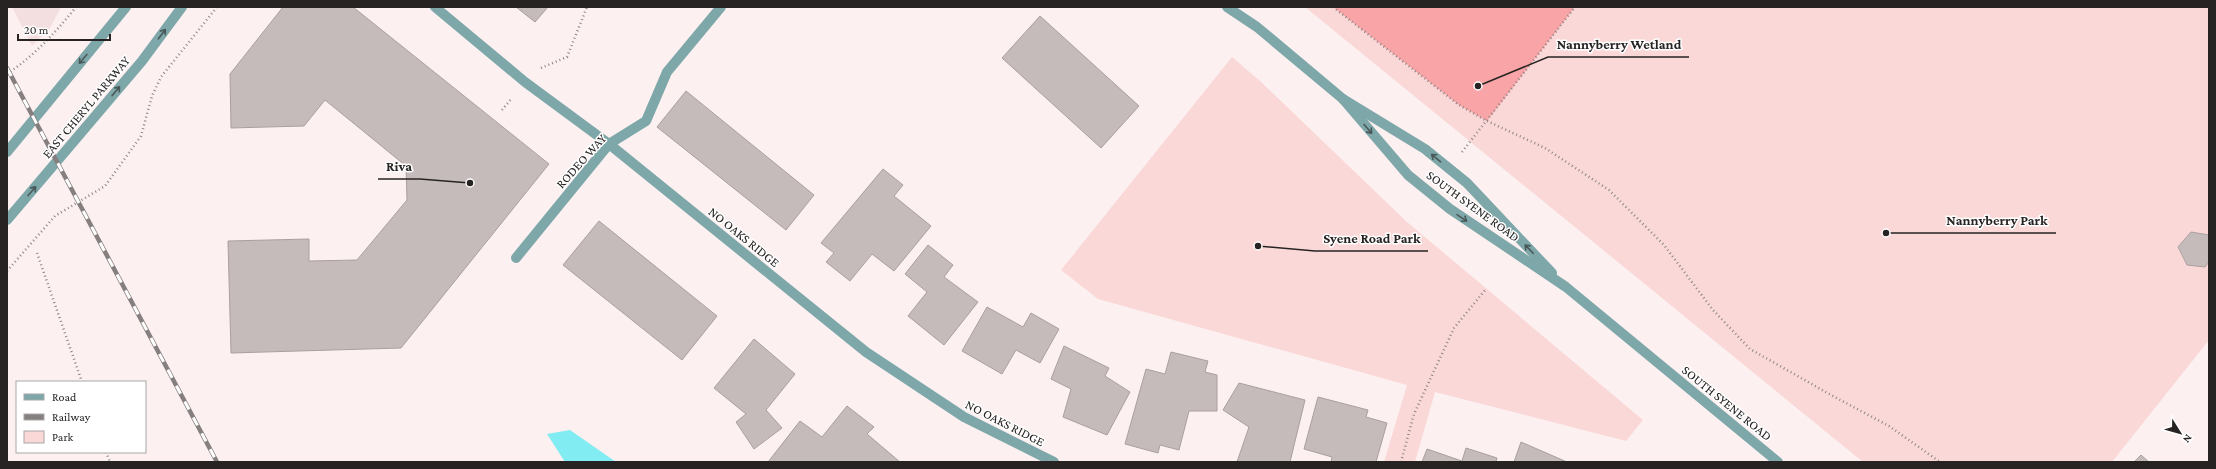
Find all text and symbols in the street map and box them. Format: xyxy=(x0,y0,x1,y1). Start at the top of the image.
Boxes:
scale bar xyxy=(18,16,110,42)
text: 20 m xyxy=(24,23,49,37)
one-way arrow xyxy=(158,28,166,39)
callout: Nannyberry Wetland xyxy=(1548,31,1689,57)
text: Nannyberry Wetland xyxy=(1557,36,1682,52)
street label: EAST CHERYL PARKWAY xyxy=(39,53,133,161)
one-way arrow xyxy=(78,53,87,64)
one-way arrow xyxy=(111,86,120,96)
one-way arrow xyxy=(1364,124,1373,134)
street label: RODEO WAY xyxy=(553,131,609,191)
callout: Riva xyxy=(378,153,420,179)
one-way arrow xyxy=(1431,154,1442,163)
text: Riva xyxy=(386,158,412,174)
street label: SOUTH SYENE ROAD xyxy=(1424,167,1522,245)
one-way arrow xyxy=(28,185,37,196)
street label: NO OAKS RIDGE xyxy=(706,204,782,270)
callout: Nannyberry Park xyxy=(1938,207,2056,233)
text: Nannyberry Park xyxy=(1946,212,2048,228)
one-way arrow xyxy=(1457,213,1468,222)
callout: Syene Road Park xyxy=(1315,225,1428,251)
text: Syene Road Park xyxy=(1323,230,1421,246)
one-way arrow xyxy=(1525,244,1534,254)
street label: SOUTH SYENE ROAD xyxy=(1679,362,1775,444)
legend xyxy=(16,381,146,453)
text: Road xyxy=(52,390,77,404)
street label: NO OAKS RIDGE xyxy=(963,397,1047,449)
text: Railway xyxy=(52,410,91,424)
north arrow xyxy=(2160,413,2200,453)
text: Park xyxy=(52,430,74,444)
text: N xyxy=(2181,432,2195,446)

